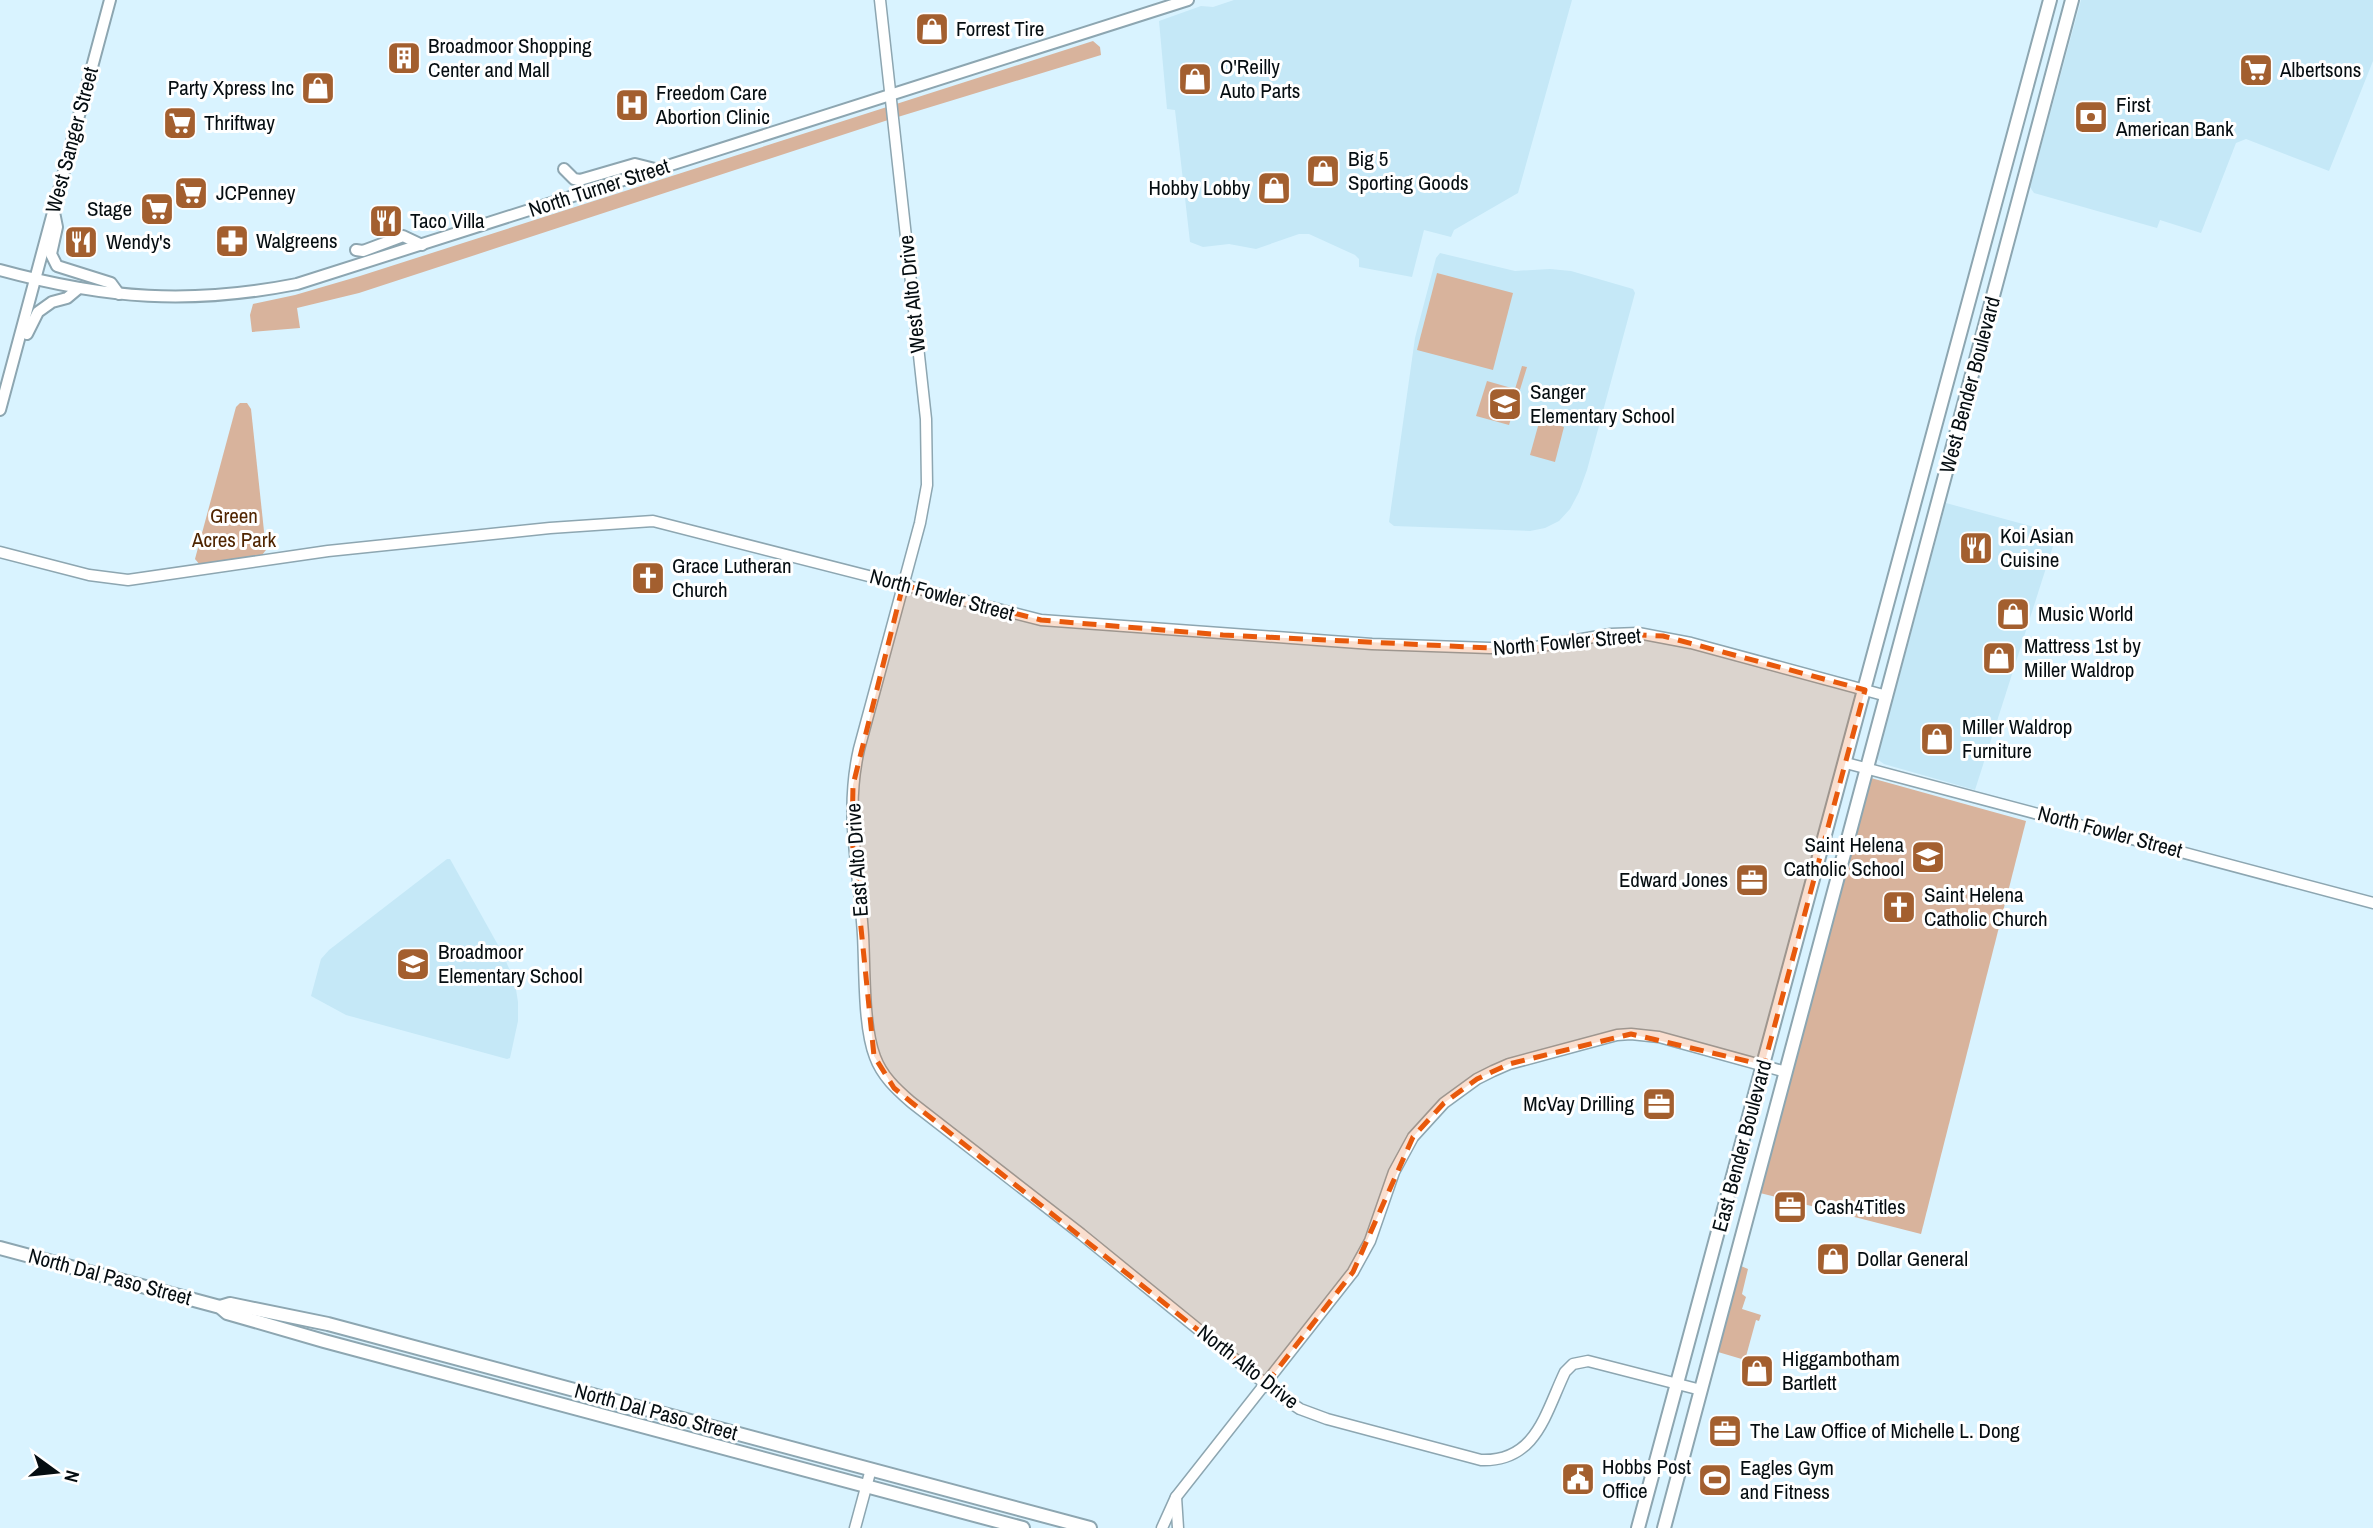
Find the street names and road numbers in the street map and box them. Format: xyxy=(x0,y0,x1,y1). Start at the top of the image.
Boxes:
street label: West Sanger Street xyxy=(38,63,105,216)
street label: North Turner Street xyxy=(525,151,673,224)
street label: West Alto Drive xyxy=(891,234,932,354)
street label: West Bender Boulevard xyxy=(1932,293,2007,476)
street label: North Fowler Street xyxy=(867,561,1018,628)
street label: North Fowler Street xyxy=(1492,621,1642,662)
street label: North Fowler Street xyxy=(2035,798,2186,865)
street label: East Alto Drive xyxy=(838,802,875,918)
street label: East Bender Boulevard xyxy=(1705,1057,1778,1235)
street label: North Dal Paso Street xyxy=(25,1241,195,1312)
street label: North Alto Drive xyxy=(1191,1318,1305,1415)
street label: North Dal Paso Street xyxy=(571,1376,741,1447)

